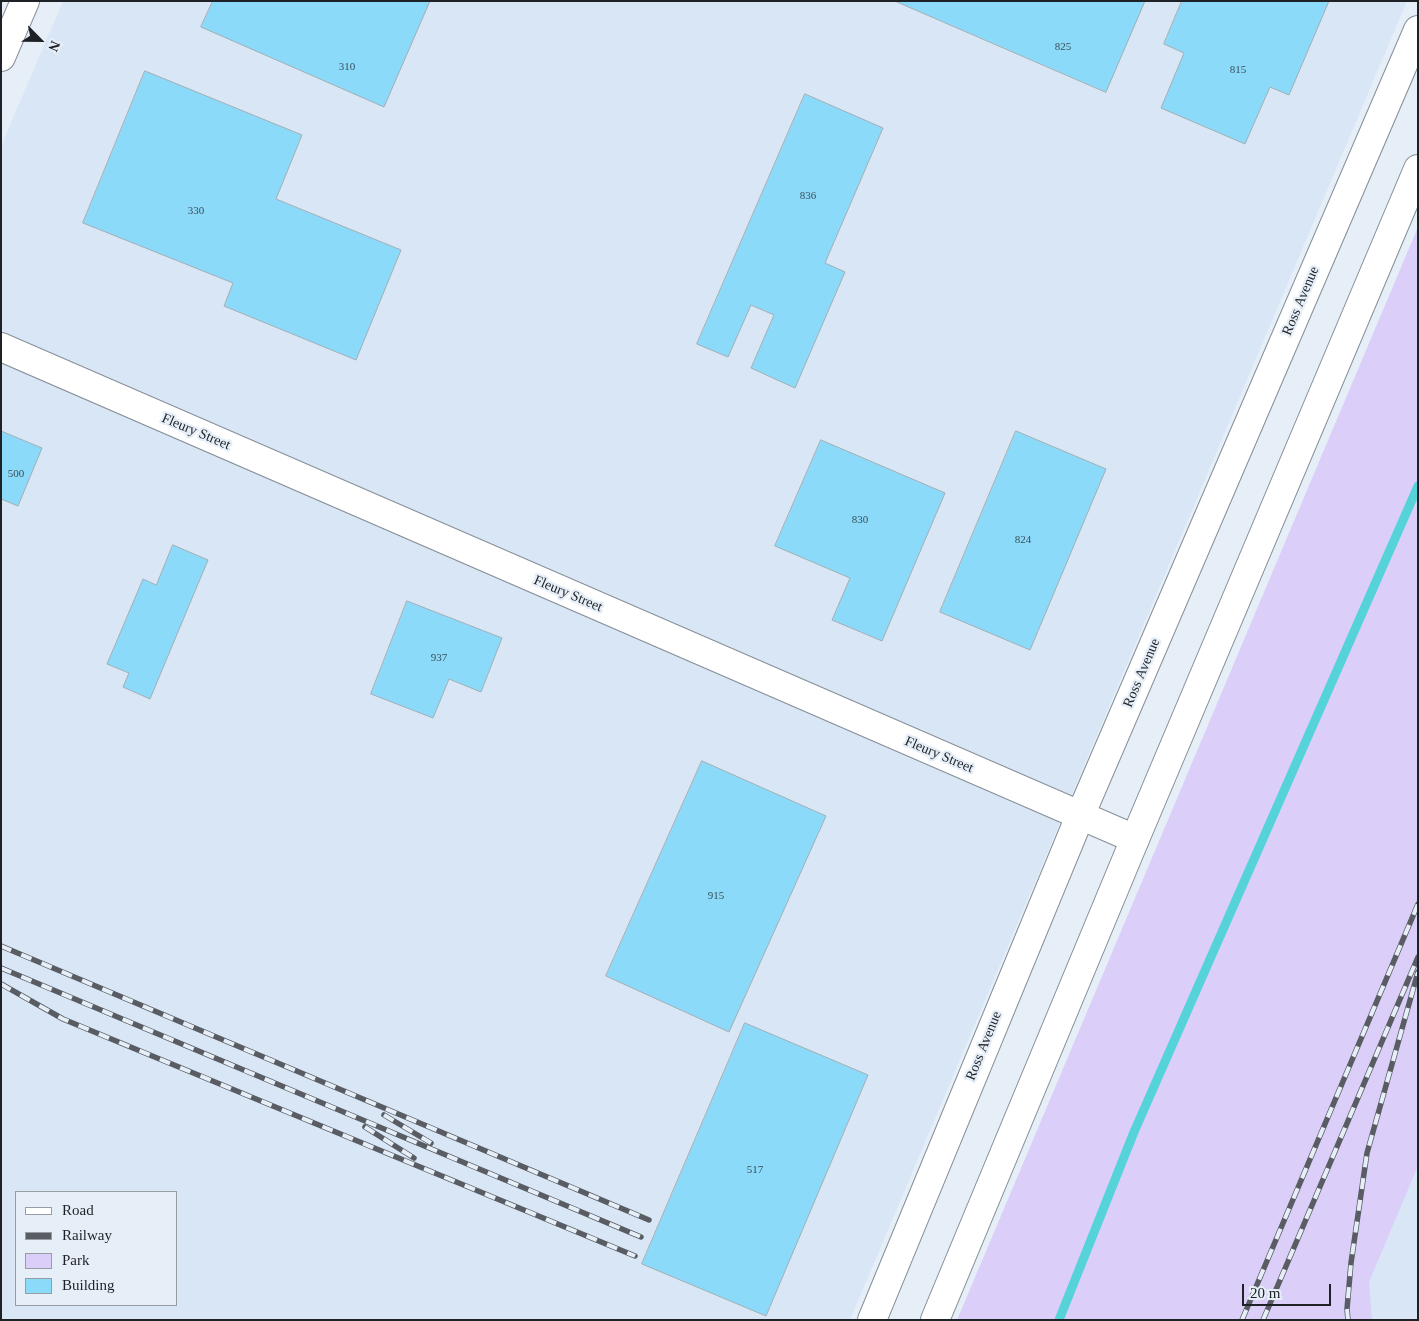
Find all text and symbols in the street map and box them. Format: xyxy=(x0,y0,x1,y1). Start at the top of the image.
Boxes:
north arrow xyxy=(15,15,65,65)
text: N xyxy=(45,38,63,54)
house number: 825 xyxy=(1055,40,1071,54)
house number: 310 xyxy=(339,60,355,74)
house number: 815 xyxy=(1230,63,1246,77)
house number: 836 xyxy=(800,189,816,203)
house number: 330 xyxy=(188,204,204,218)
street label: Ross Avenue xyxy=(1279,264,1323,338)
street label: Fleury Street xyxy=(159,410,233,454)
house number: 500 xyxy=(8,467,24,481)
house number: 830 xyxy=(852,513,868,527)
house number: 824 xyxy=(1015,533,1031,547)
street label: Fleury Street xyxy=(531,572,605,616)
street label: Ross Avenue xyxy=(1120,636,1164,710)
house number: 937 xyxy=(431,651,447,665)
street label: Fleury Street xyxy=(902,733,976,777)
house number: 915 xyxy=(708,889,724,903)
street label: Ross Avenue xyxy=(962,1009,1006,1083)
house number: 517 xyxy=(747,1163,763,1177)
legend xyxy=(15,1191,178,1306)
text: Road xyxy=(62,1202,94,1218)
text: Railway xyxy=(62,1227,112,1243)
text: Park xyxy=(62,1252,90,1268)
scale bar xyxy=(1244,1274,1333,1306)
text: Building xyxy=(62,1277,115,1293)
text: 20 m xyxy=(1250,1285,1280,1301)

